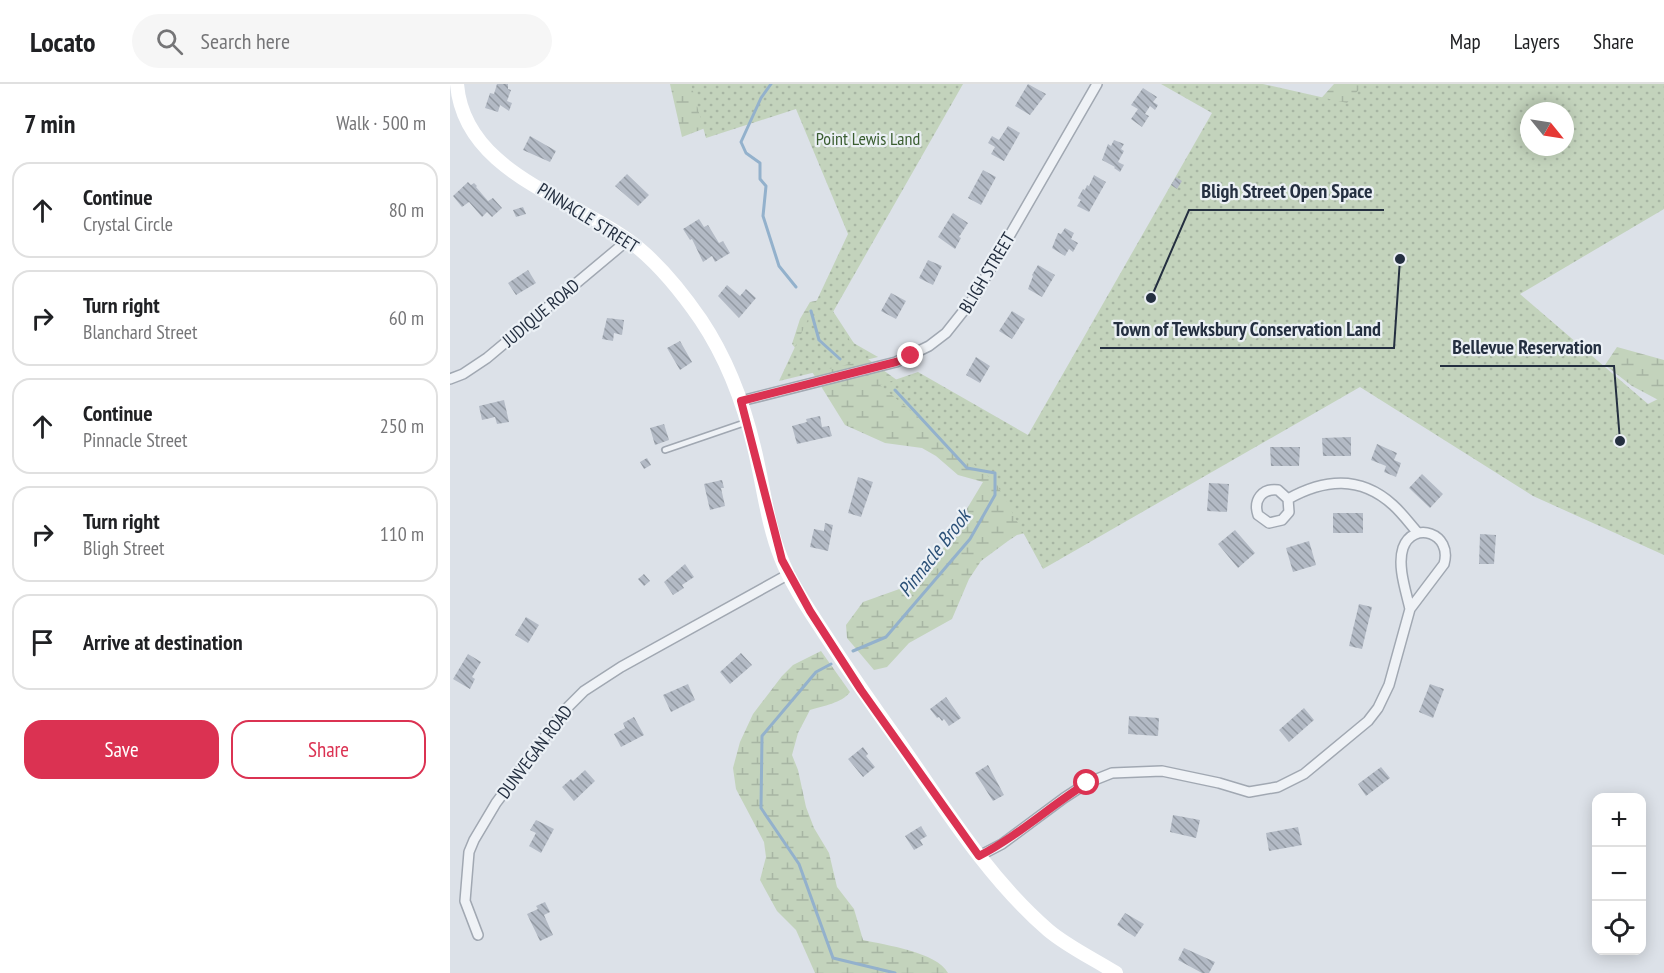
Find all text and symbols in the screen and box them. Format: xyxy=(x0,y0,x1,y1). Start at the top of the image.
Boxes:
search box xyxy=(132,14,552,68)
text: Locato xyxy=(30,23,96,60)
icon: search xyxy=(153,25,186,58)
text: Search here xyxy=(201,27,290,55)
text: Map xyxy=(1450,28,1481,55)
text: Layers xyxy=(1514,28,1560,55)
text: Share xyxy=(1593,28,1634,55)
north arrow xyxy=(1520,102,1574,156)
text: 7 min xyxy=(24,107,75,140)
text: Walk · 500 m xyxy=(336,110,426,136)
park label: Point Lewis Land xyxy=(816,127,920,150)
callout: Bligh Street Open Space xyxy=(1189,172,1384,210)
street label: PINNACLE STREET xyxy=(533,177,643,258)
text: Bligh Street Open Space xyxy=(1201,178,1373,204)
text: Continue xyxy=(83,183,153,211)
icon: ahead xyxy=(26,194,59,227)
text: 80 m xyxy=(389,197,424,223)
text: Crystal Circle xyxy=(83,211,173,237)
street label: BLIGH STREET xyxy=(953,228,1020,317)
street label: JUDIQUE ROAD xyxy=(497,274,584,352)
text: Turn right xyxy=(83,291,160,319)
icon: right xyxy=(26,302,59,335)
text: 60 m xyxy=(389,305,424,331)
callout: Town of Tewksbury Conservation Land xyxy=(1100,310,1394,348)
text: Town of Tewksbury Conservation Land xyxy=(1113,316,1381,342)
text: Blanchard Street xyxy=(83,319,198,345)
callout: Bellevue Reservation xyxy=(1440,328,1614,366)
text: Bellevue Reservation xyxy=(1452,334,1602,360)
route end xyxy=(897,342,923,368)
text: Continue xyxy=(83,399,153,427)
icon: ahead xyxy=(26,410,59,443)
text: 250 m xyxy=(380,413,424,439)
text: Pinnacle Street xyxy=(83,427,188,453)
water label: Pinnacle Brook xyxy=(892,503,977,602)
text: Turn right xyxy=(83,507,160,535)
icon: right xyxy=(26,518,59,551)
text: 110 m xyxy=(380,521,424,547)
text: Bligh Street xyxy=(83,535,165,561)
icon: arrive xyxy=(26,626,59,659)
text: Arrive at destination xyxy=(83,628,243,656)
street label: DUNVEGAN ROAD xyxy=(492,700,577,803)
button: Save xyxy=(24,720,219,779)
button: Share xyxy=(231,720,426,779)
route start xyxy=(1073,769,1099,795)
map controls xyxy=(1592,793,1646,955)
button: + xyxy=(1592,793,1646,847)
button: − xyxy=(1592,847,1646,901)
button: locate xyxy=(1592,901,1646,955)

